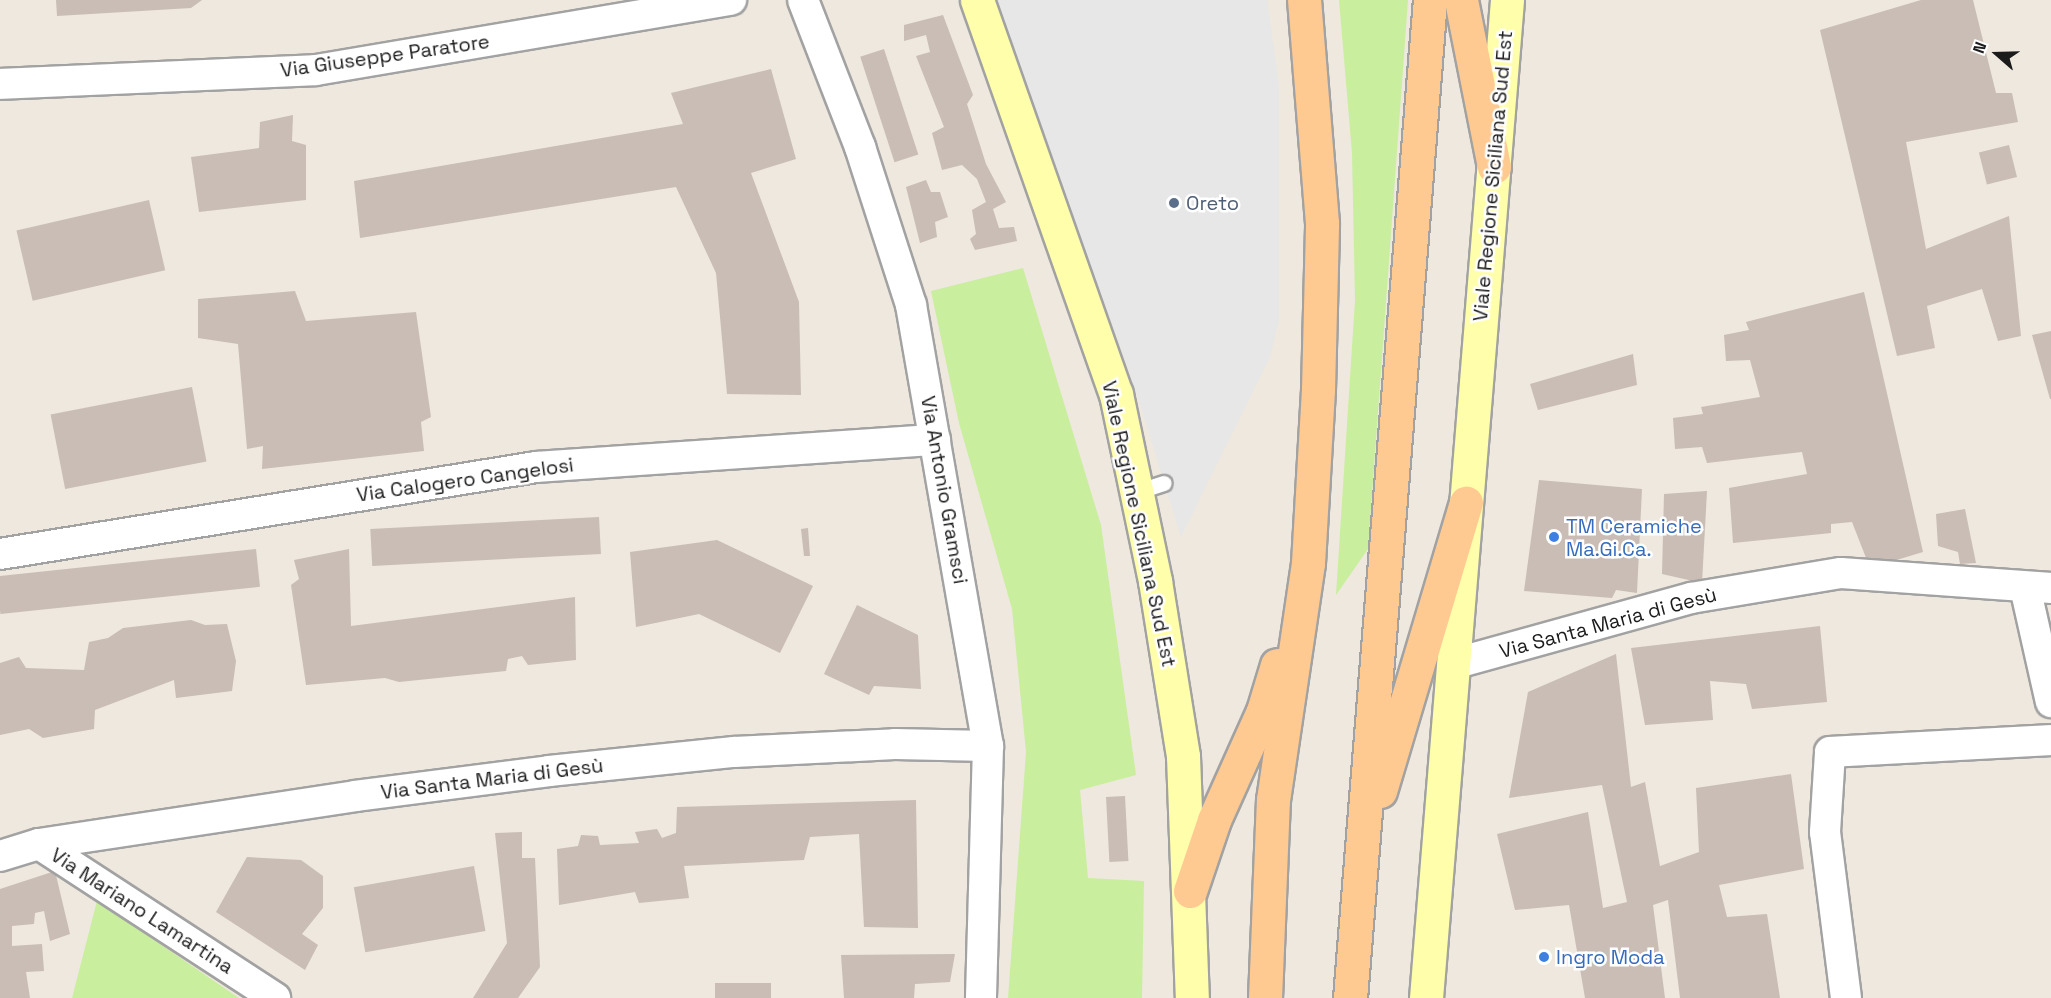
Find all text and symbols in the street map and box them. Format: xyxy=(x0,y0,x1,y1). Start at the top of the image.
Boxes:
north arrow xyxy=(1967,24,2027,84)
street label: Via Giuseppe Paratore xyxy=(279,29,491,83)
street label: Viale Regione Siciliana Sud Est xyxy=(1468,30,1518,322)
text: N xyxy=(1968,39,1991,56)
place label: Oreto xyxy=(1186,191,1239,215)
marker: Oreto xyxy=(1167,196,1181,210)
street label: Viale Regione Siciliana Sud Est xyxy=(1097,379,1181,669)
street label: Via Antonio Gramsci xyxy=(916,394,972,586)
street label: Via Calogero Cangelosi xyxy=(355,453,575,507)
place label: TM Ceramiche Ma.Gi.Ca. xyxy=(1566,514,1702,561)
marker: TM Ceramiche Ma.Gi.Ca. xyxy=(1547,530,1561,544)
street label: Via Santa Maria di Gesù xyxy=(1497,582,1719,664)
street label: Via Santa Maria di Gesù xyxy=(379,753,605,805)
street label: Via Mariano Lamartina xyxy=(46,843,238,979)
place label: Ingro Moda xyxy=(1556,945,1665,969)
marker: Ingro Moda xyxy=(1537,950,1551,964)

